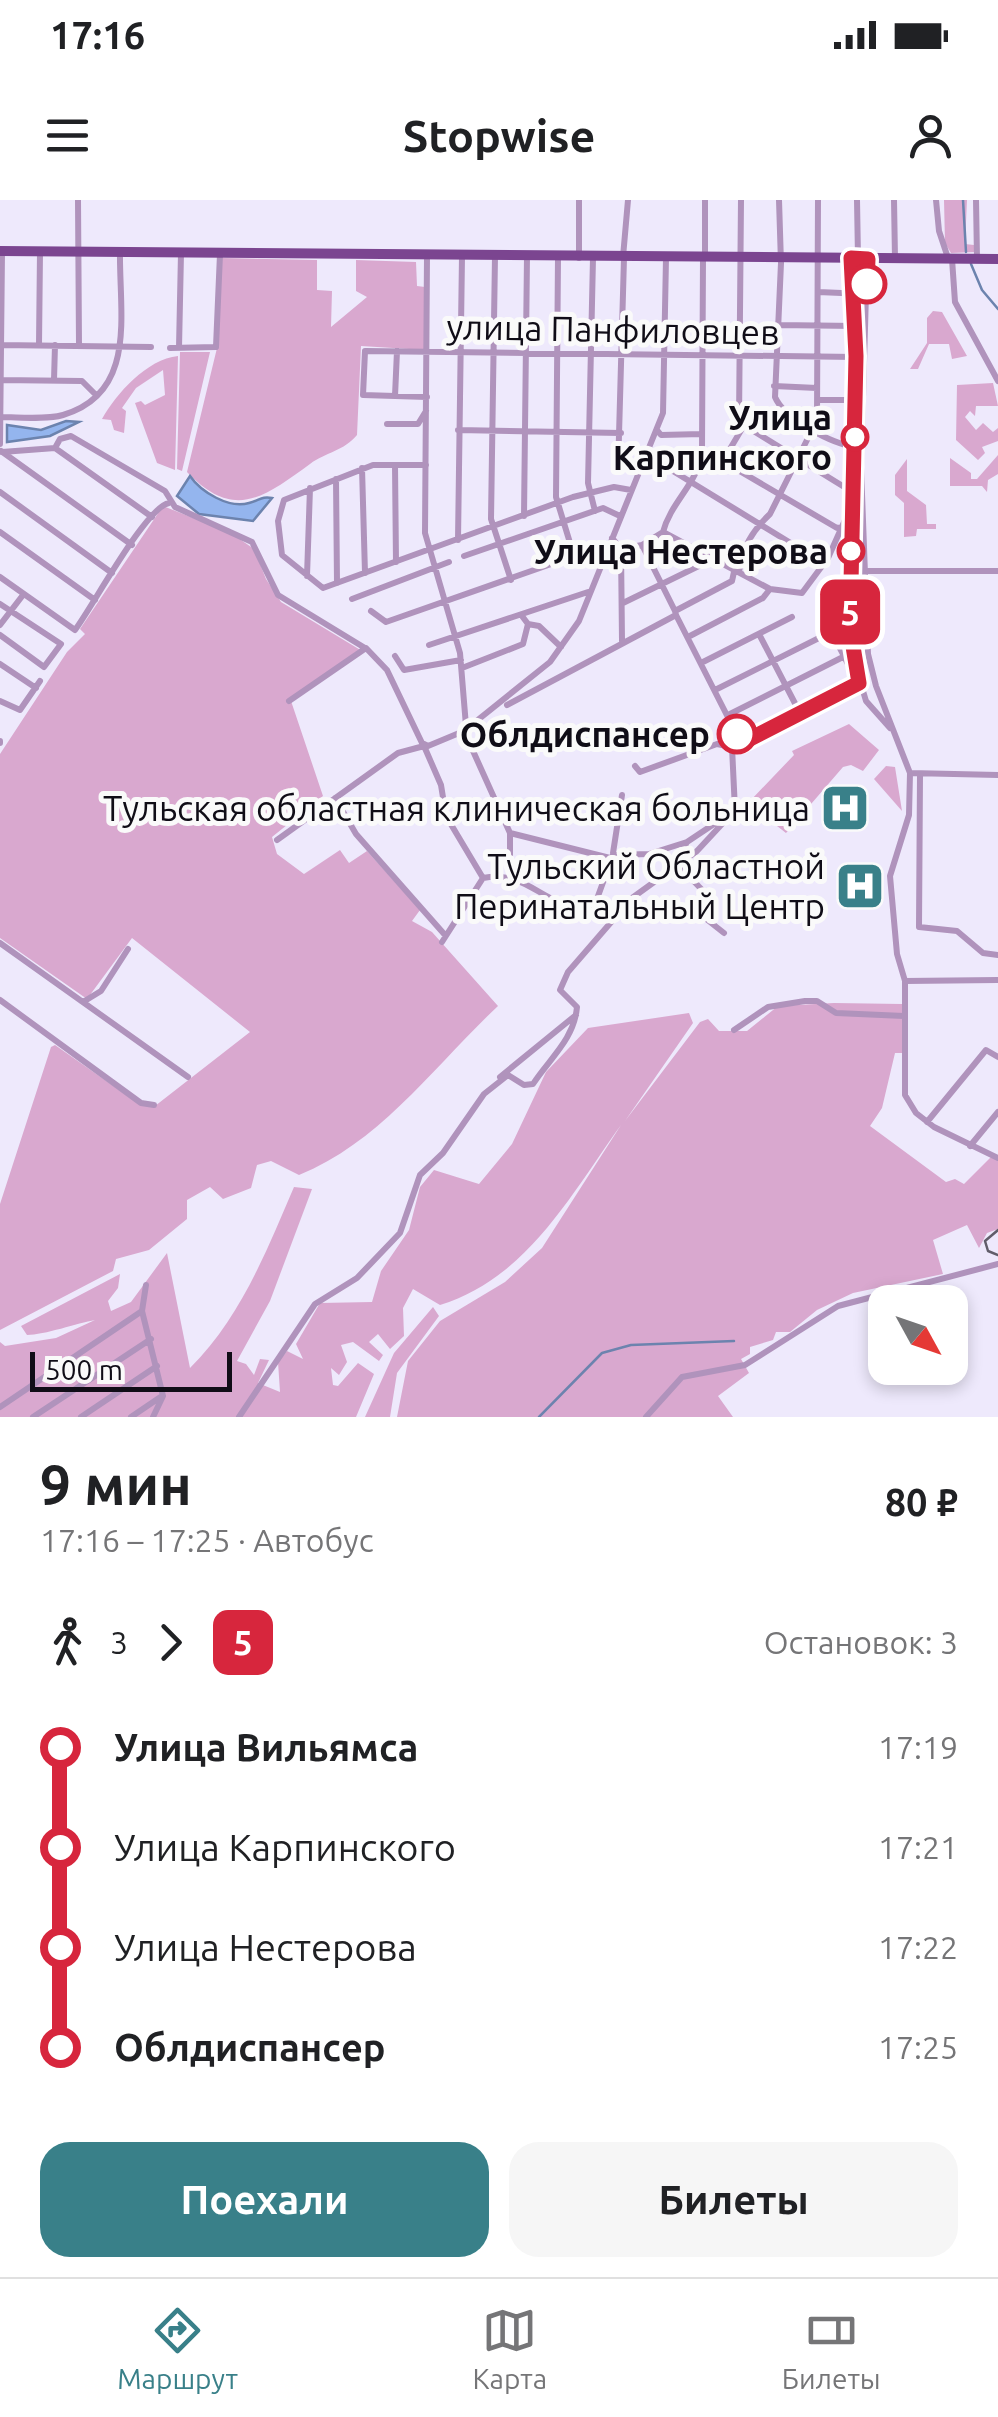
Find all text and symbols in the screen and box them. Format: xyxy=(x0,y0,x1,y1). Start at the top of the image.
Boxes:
text: 17:16 xyxy=(50,14,145,56)
icon: menu xyxy=(40,108,95,163)
icon: person xyxy=(903,108,958,163)
text: Stopwise xyxy=(403,110,595,161)
unlabelled marker xyxy=(848,265,886,303)
street label: улица Панфиловцев xyxy=(446,306,780,352)
place label: Улица Карпинского xyxy=(613,397,832,477)
marker: Улица Карпинского xyxy=(842,424,868,450)
place label: Улица Нестерова xyxy=(534,531,828,571)
marker: Улица Нестерова xyxy=(838,538,864,564)
line badge: 5 xyxy=(818,580,882,644)
text: 5 xyxy=(840,592,860,632)
place label: Облдиспансер xyxy=(460,714,710,754)
marker: Облдиспансер xyxy=(718,715,756,753)
hospital icon: Тульская областная клиническая больница xyxy=(819,782,871,834)
place label: Тульская областная клиническая больница xyxy=(103,788,810,828)
place label: Тульский Областной Перинатальный Центр xyxy=(454,846,825,926)
hospital icon: Тульский Областной Перинатальный Центр xyxy=(834,860,886,912)
north arrow xyxy=(868,1285,968,1385)
map controls xyxy=(868,1285,968,1385)
scale bar xyxy=(30,1347,232,1392)
text: 500 m xyxy=(45,1354,123,1385)
text: 9 мин xyxy=(40,1454,192,1515)
text: 80 ₽ xyxy=(885,1481,958,1523)
text: 17:16 – 17:25 · Автобус xyxy=(40,1522,374,1558)
icon: walk xyxy=(40,1615,95,1670)
icon: forward xyxy=(143,1615,198,1670)
text: 5 xyxy=(233,1622,253,1662)
text: 3 xyxy=(110,1624,128,1660)
text: Остановок: 3 xyxy=(764,1624,958,1660)
text: Улица Вильямса xyxy=(114,1726,418,1768)
text: 17:19 xyxy=(878,1729,958,1765)
text: Улица Карпинского xyxy=(114,1826,456,1868)
text: 17:21 xyxy=(878,1829,958,1865)
text: Улица Нестерова xyxy=(114,1926,417,1968)
text: 17:22 xyxy=(878,1929,958,1965)
text: Облдиспансер xyxy=(114,2026,386,2068)
text: 17:25 xyxy=(878,2029,958,2065)
button: Поехали xyxy=(40,2142,489,2257)
button: Билеты xyxy=(509,2142,958,2257)
tab: Маршрут xyxy=(117,2303,238,2394)
tab: Карта xyxy=(473,2303,547,2394)
tab: Билеты xyxy=(782,2303,881,2394)

